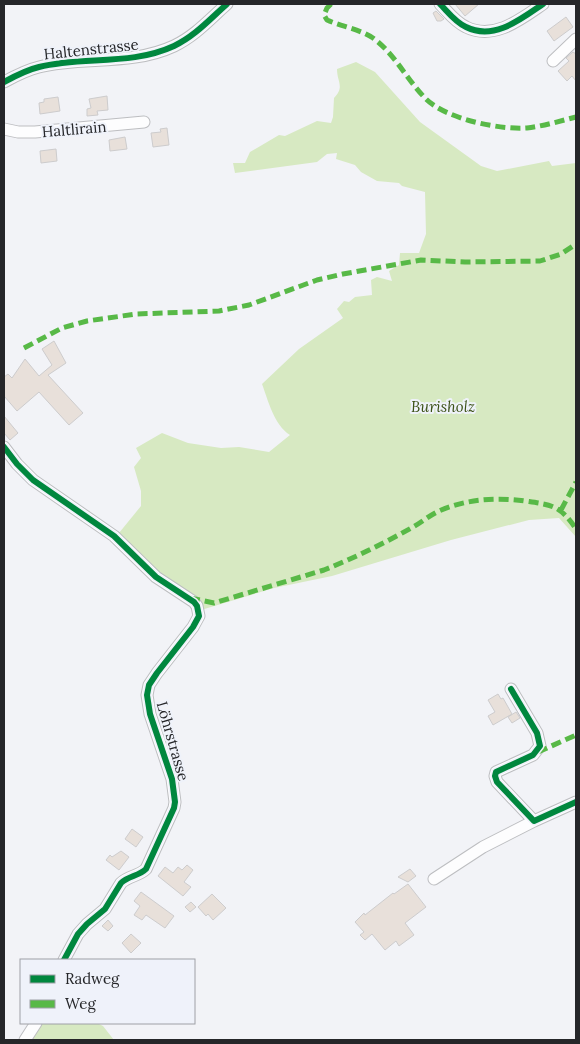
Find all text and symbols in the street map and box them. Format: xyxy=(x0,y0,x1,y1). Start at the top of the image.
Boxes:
street label: Haltenstrasse xyxy=(43,35,139,63)
street label: Haltlirain xyxy=(41,117,107,141)
park label: Burisholz xyxy=(411,397,475,416)
street label: Löhrstrasse xyxy=(153,699,193,783)
legend xyxy=(20,959,195,1024)
text: Radweg xyxy=(65,969,120,988)
text: Weg xyxy=(65,994,96,1013)

